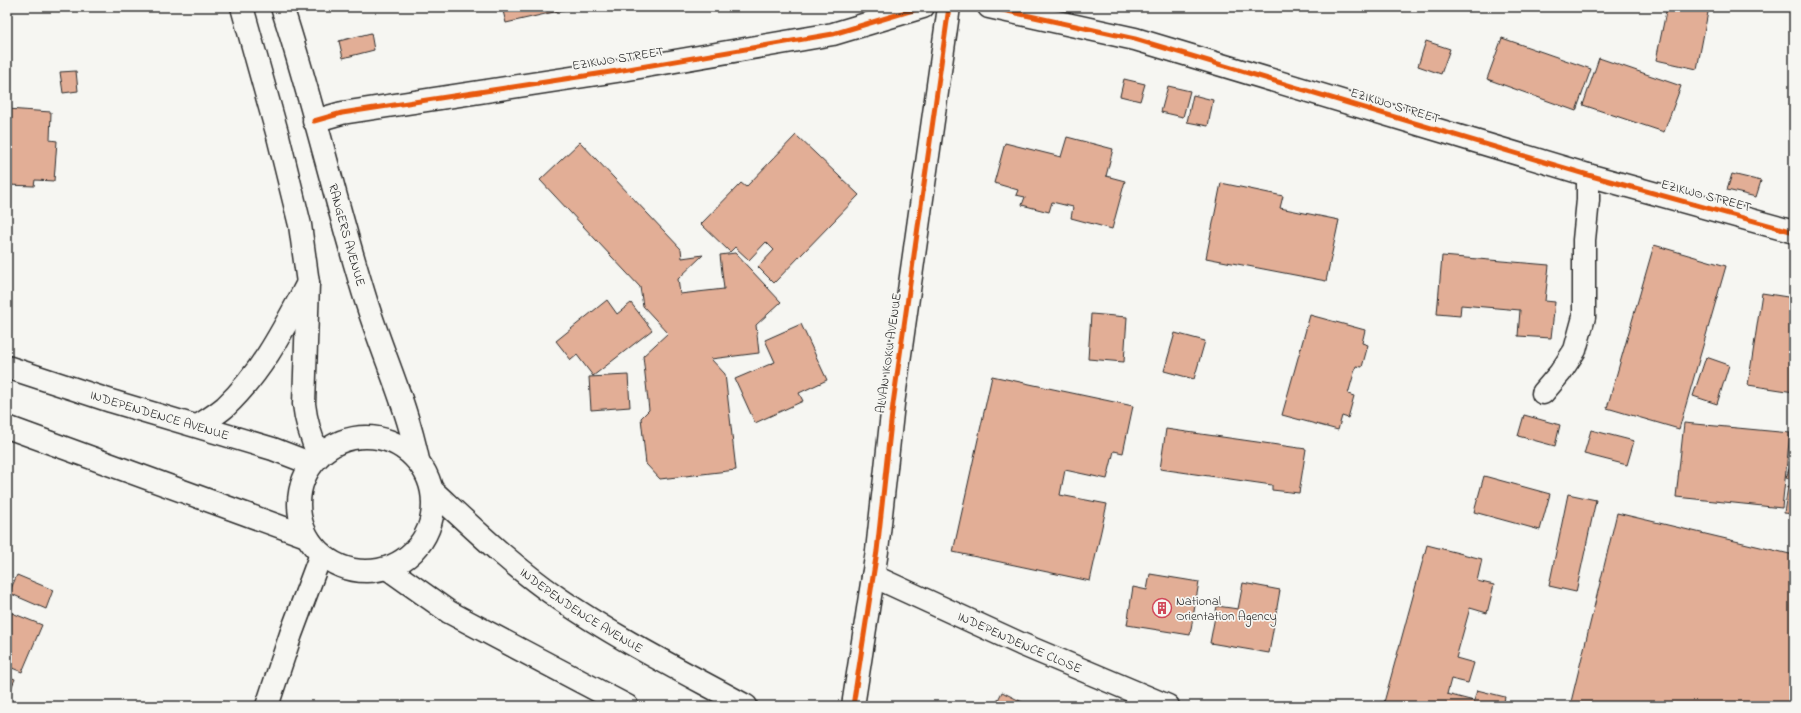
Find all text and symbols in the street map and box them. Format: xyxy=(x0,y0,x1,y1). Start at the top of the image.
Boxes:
street label: EZIKWO STREET xyxy=(571,42,666,76)
street label: EZIKWO STREET xyxy=(1348,83,1443,129)
street label: EZIKWO STREET xyxy=(1659,175,1754,217)
street label: RANGERS AVENUE xyxy=(323,182,370,289)
street label: ALVAN IKOKU AVENUE xyxy=(871,291,907,414)
street label: INDEPENDENCE AVENUE xyxy=(88,385,231,445)
street label: INDEPENDENCE AVENUE xyxy=(516,563,647,658)
place label: National Orientation Agency xyxy=(1176,592,1277,627)
building icon: National Orientation Agency xyxy=(1151,597,1173,619)
street label: INDEPENDENCE CLOSE xyxy=(954,607,1085,678)

